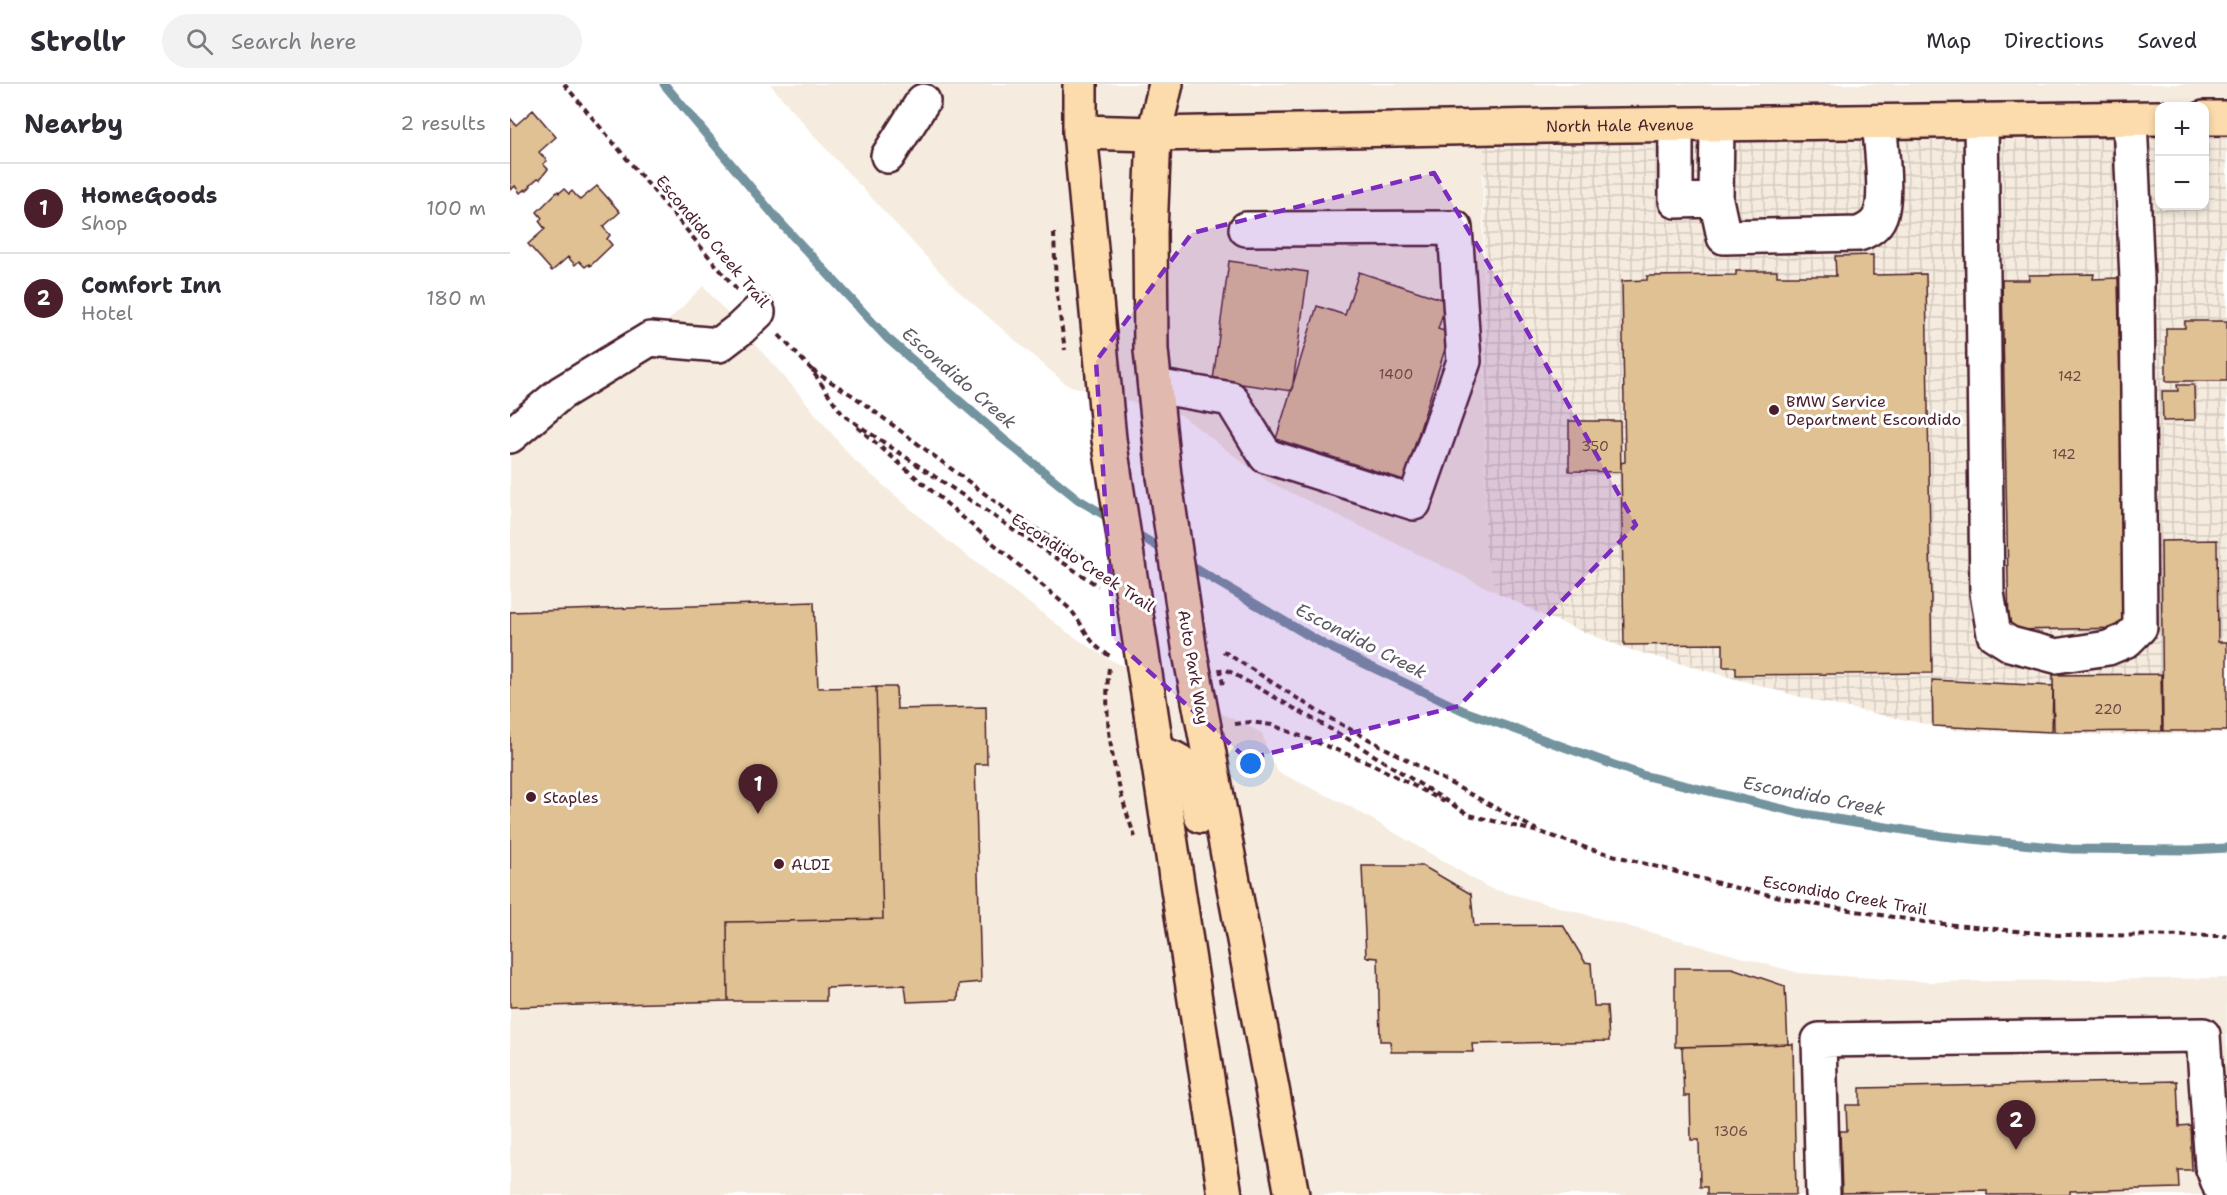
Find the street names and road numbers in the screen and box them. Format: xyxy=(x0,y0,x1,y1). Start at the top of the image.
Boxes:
street label: North Hale Avenue xyxy=(1546,114,1694,137)
street label: Escondido Creek Trail xyxy=(651,171,774,312)
street label: Escondido Creek Trail xyxy=(1007,508,1158,617)
street label: Auto Park Way xyxy=(1173,608,1214,726)
street label: Escondido Creek Trail xyxy=(1761,871,1929,920)

